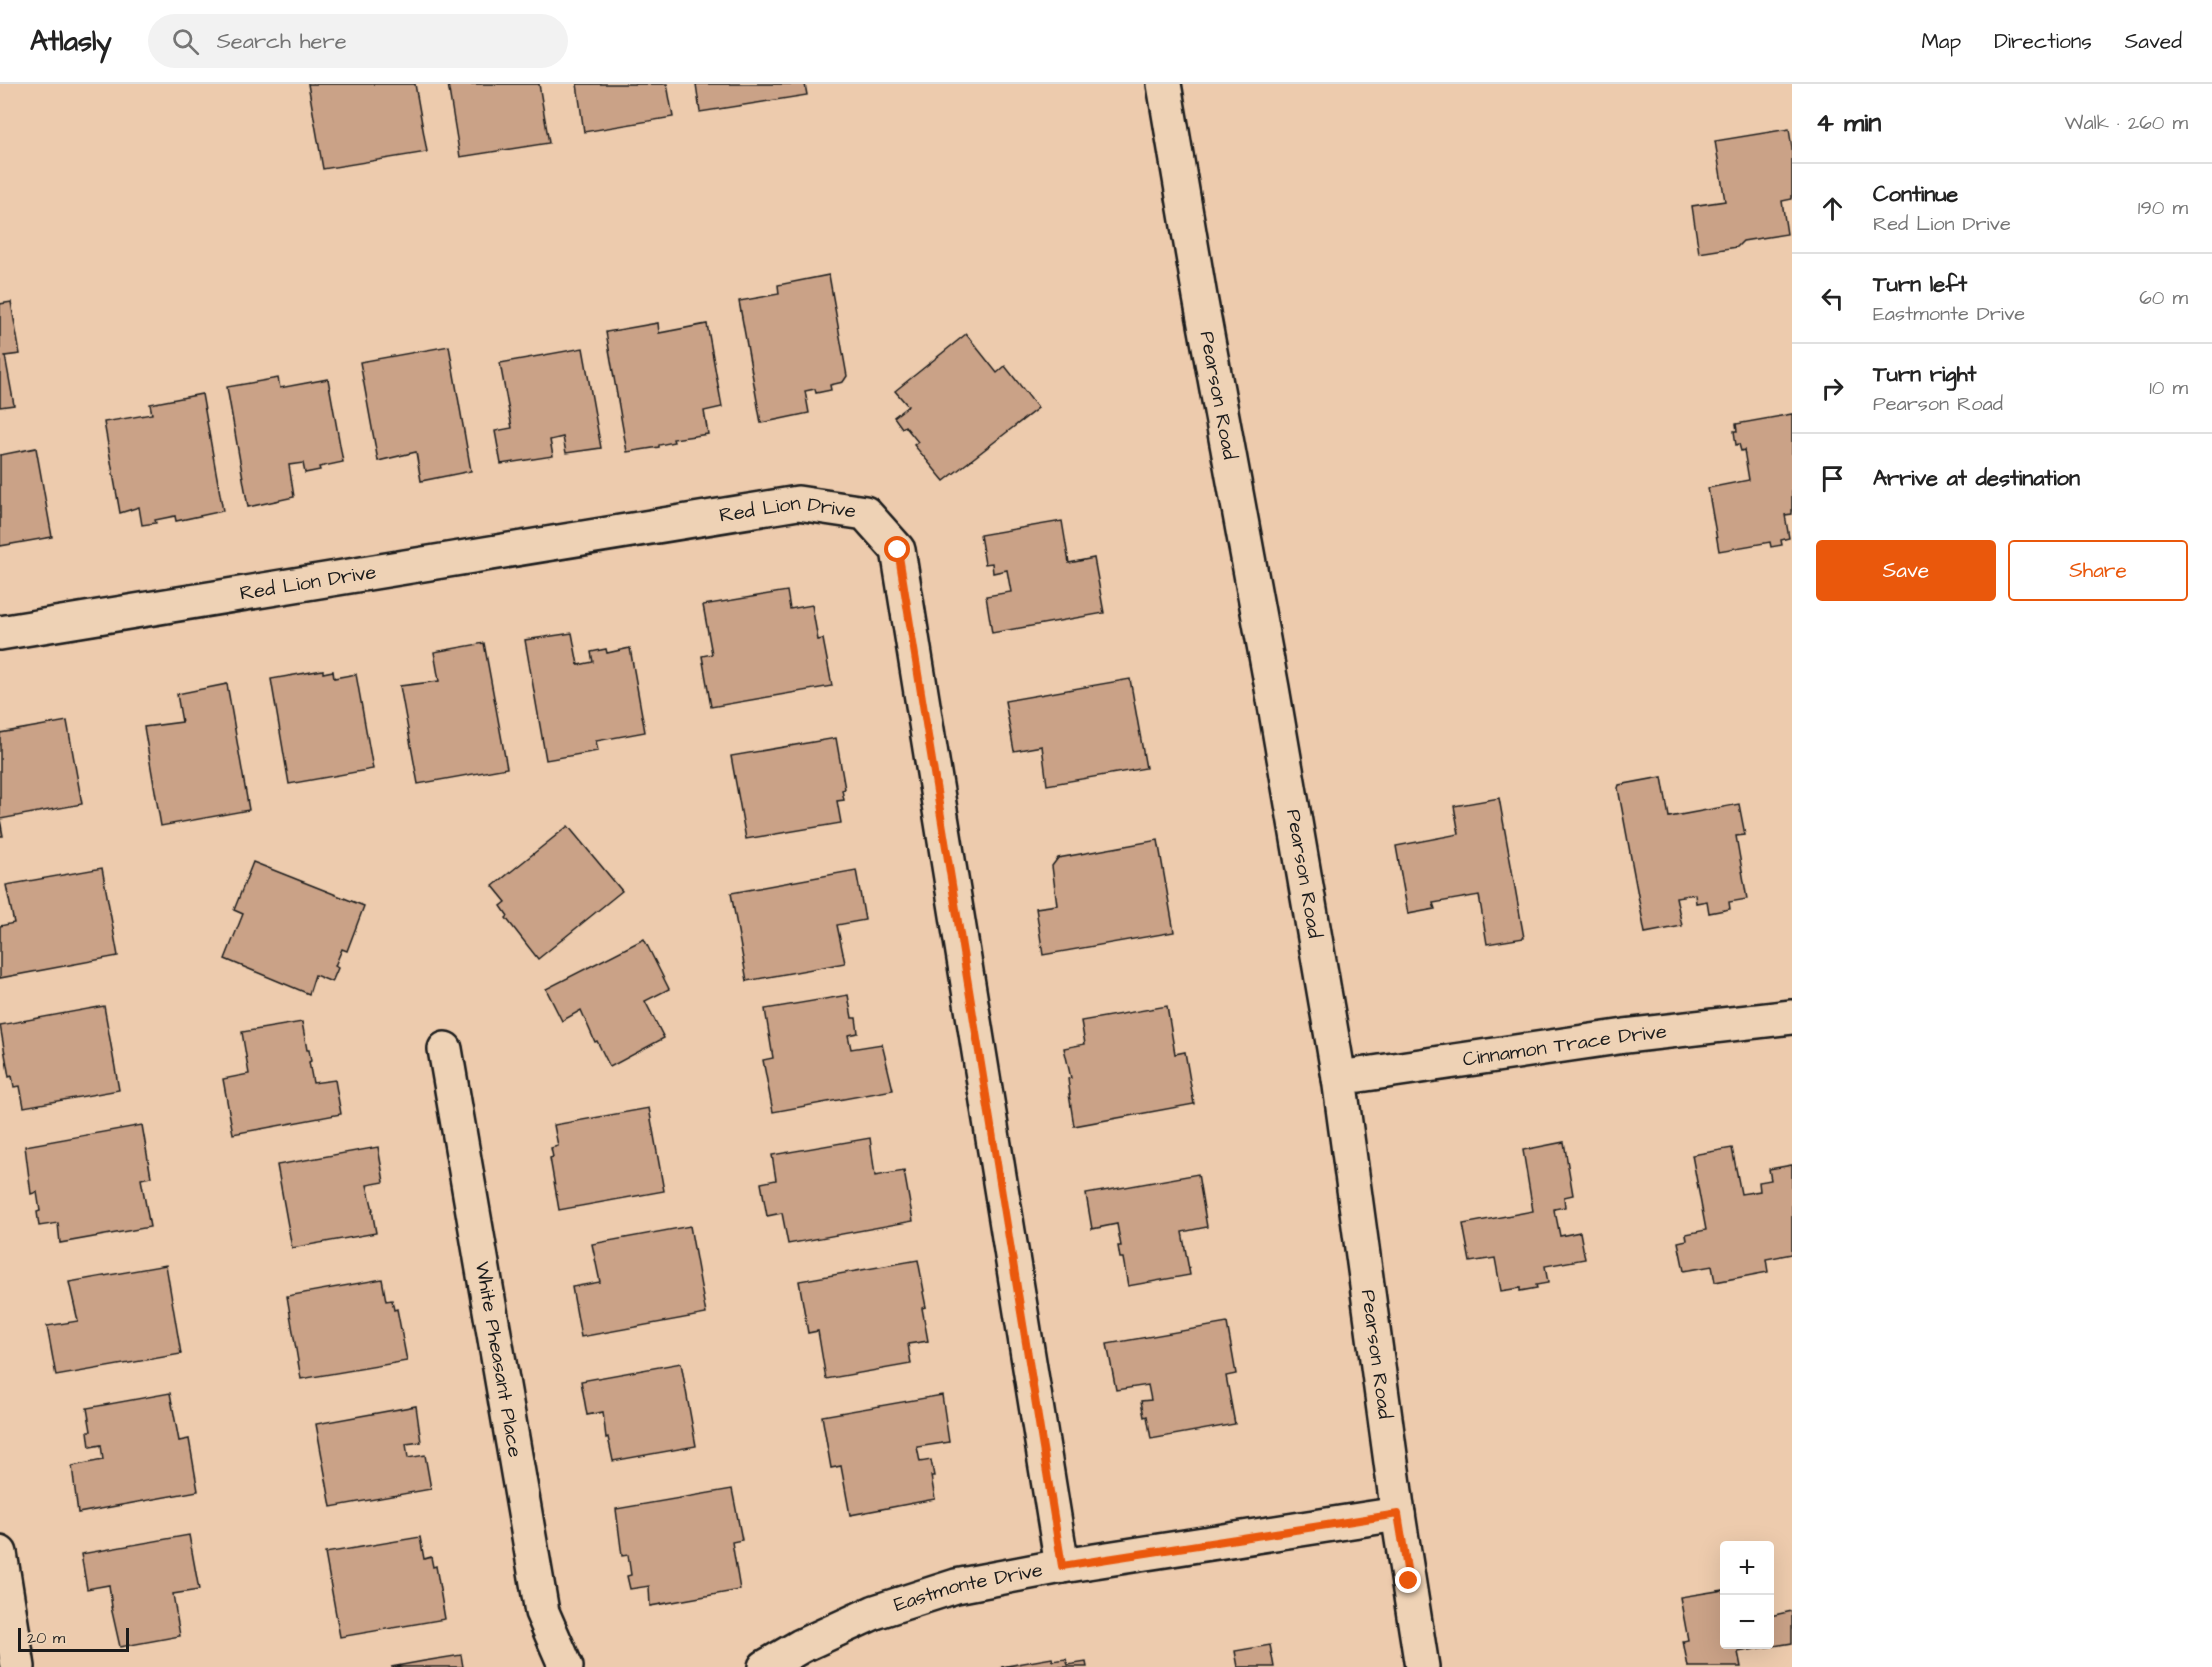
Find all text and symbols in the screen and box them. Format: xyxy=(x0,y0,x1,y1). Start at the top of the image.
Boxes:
search box xyxy=(148,14,568,68)
text: Atlasly xyxy=(30,22,112,61)
icon: search xyxy=(169,25,202,58)
text: Search here xyxy=(217,26,347,57)
text: Map xyxy=(1921,27,1961,56)
text: Directions xyxy=(1994,27,2092,56)
text: Saved xyxy=(2125,27,2182,56)
text: 4 min xyxy=(1816,105,1881,141)
text: Walk · 260 m xyxy=(2065,109,2188,137)
text: Continue xyxy=(1873,179,1958,210)
icon: ahead xyxy=(1816,192,1849,225)
text: 190 m xyxy=(2138,194,2188,222)
text: Red Lion Drive xyxy=(1873,210,2011,238)
text: Turn left xyxy=(1873,269,1967,300)
icon: left xyxy=(1816,282,1849,315)
text: 60 m xyxy=(2139,284,2188,312)
text: Eastmonte Drive xyxy=(1873,300,2025,328)
street label: Pearson Road xyxy=(1193,329,1244,462)
text: Turn right xyxy=(1873,359,1976,390)
icon: right xyxy=(1816,372,1849,405)
text: 10 m xyxy=(2149,374,2188,402)
text: Pearson Road xyxy=(1873,390,2003,418)
icon: arrive xyxy=(1816,462,1849,495)
text: Arrive at destination xyxy=(1873,463,2080,494)
street label: Red Lion Drive xyxy=(717,489,858,530)
route start xyxy=(884,536,910,562)
button: Save xyxy=(1816,540,1996,601)
button: Share xyxy=(2008,540,2188,601)
street label: Red Lion Drive xyxy=(238,558,378,608)
street label: Pearson Road xyxy=(1279,807,1329,940)
street label: Cinnamon Trace Drive xyxy=(1461,1017,1668,1074)
street label: White Pheasant Place xyxy=(468,1259,529,1460)
street label: Pearson Road xyxy=(1354,1288,1399,1421)
map controls xyxy=(1720,1541,1774,1649)
button: + xyxy=(1720,1541,1774,1595)
street label: Eastmonte Drive xyxy=(891,1556,1045,1619)
route end xyxy=(1395,1567,1421,1593)
button: − xyxy=(1720,1595,1774,1649)
scale bar xyxy=(18,1625,129,1652)
text: 20 m xyxy=(27,1627,65,1649)

